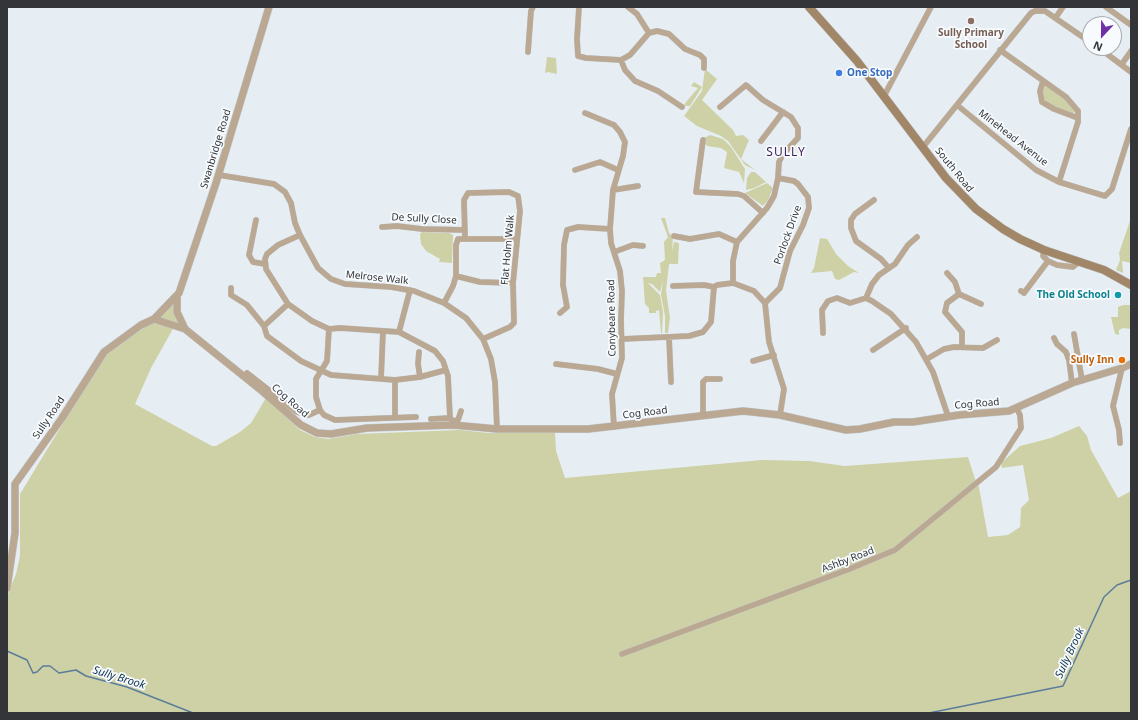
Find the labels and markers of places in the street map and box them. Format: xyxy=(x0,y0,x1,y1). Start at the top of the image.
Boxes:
marker: Sully Primary School xyxy=(966,16,976,26)
place label: Sully Primary School xyxy=(938,27,1004,50)
place label: One Stop xyxy=(847,67,892,79)
marker: One Stop xyxy=(834,68,844,78)
place label: The Old School xyxy=(1037,289,1110,301)
marker: The Old School xyxy=(1113,290,1123,300)
place label: Sully Inn xyxy=(1071,354,1114,366)
marker: Sully Inn xyxy=(1117,355,1127,365)

